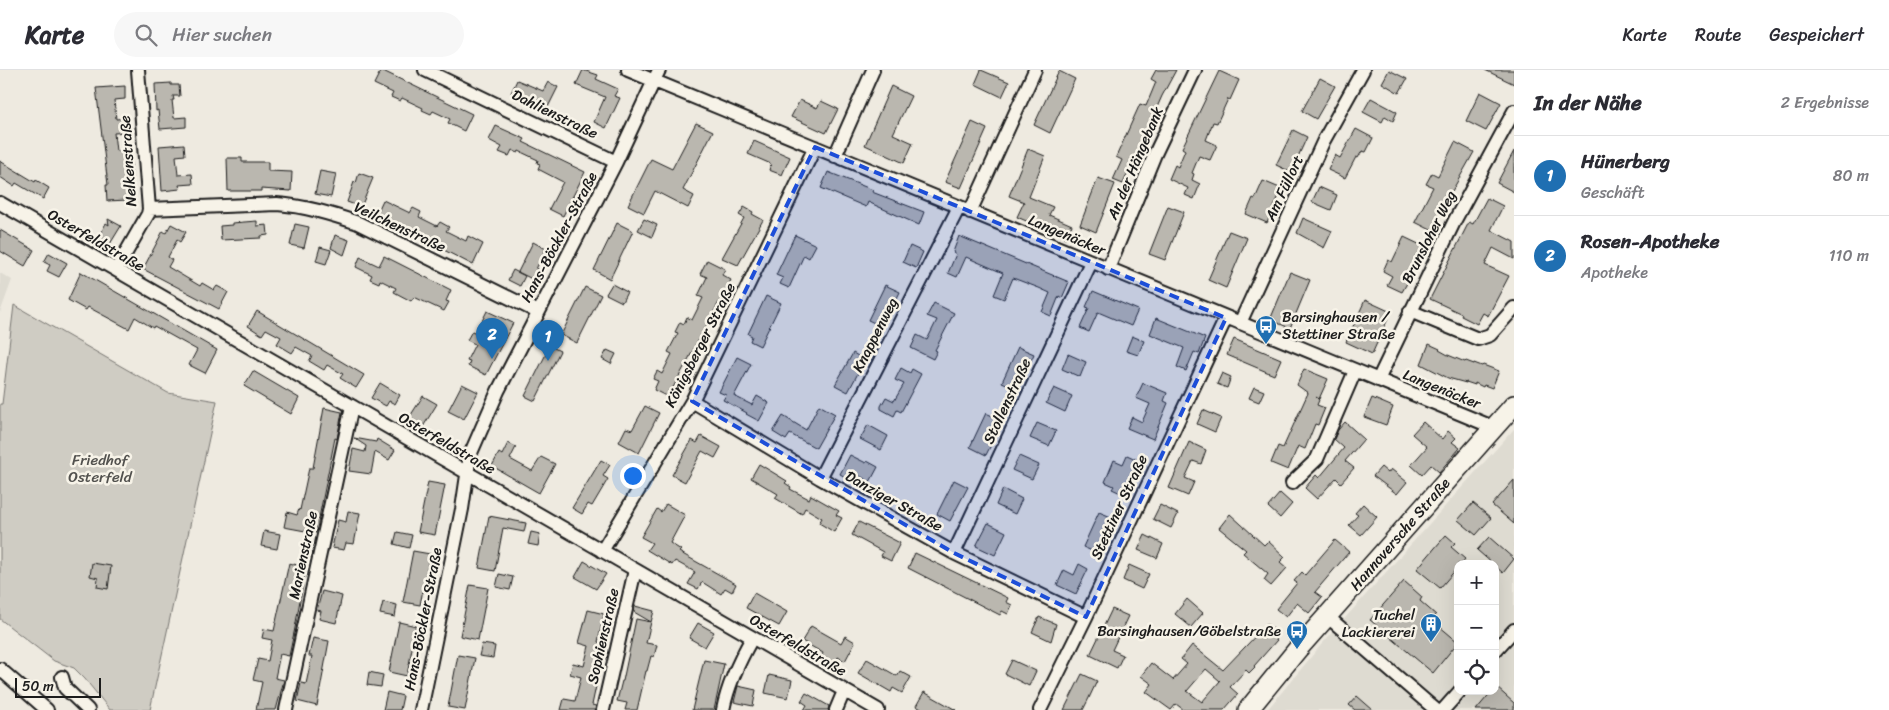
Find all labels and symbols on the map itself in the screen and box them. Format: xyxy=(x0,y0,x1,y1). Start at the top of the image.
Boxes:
street label: Dahlienstraße xyxy=(507,82,603,146)
street label: An der Hängebank xyxy=(1099,102,1171,225)
street label: Nelkenstraße xyxy=(112,114,144,207)
street label: Am Füllort xyxy=(1257,150,1311,226)
street label: Hans-Böckler-Straße xyxy=(513,167,605,307)
street label: Brunsloher Weg xyxy=(1394,185,1464,288)
street label: Veilchenstraße xyxy=(350,194,451,260)
street label: Osterfeldstraße xyxy=(42,202,150,279)
street label: Langenäcker xyxy=(1024,207,1111,263)
street label: Königsberger Straße xyxy=(657,278,743,412)
street label: Knappenweg xyxy=(845,293,905,377)
place label: Barsinghausen / Stettiner Straße xyxy=(1282,304,1396,347)
bus stop icon: Barsinghausen / Stettiner Straße xyxy=(1254,314,1278,345)
pin: 2 xyxy=(476,318,508,359)
pin: 1 xyxy=(532,320,564,361)
street label: Stollenstraße xyxy=(976,353,1038,448)
street label: Langenäcker xyxy=(1399,362,1486,417)
street label: Osterfeldstraße xyxy=(393,405,501,482)
park label: Friedhof Osterfeld xyxy=(68,447,133,490)
street label: Stettiner Straße xyxy=(1083,450,1155,564)
your location xyxy=(620,463,646,489)
street label: Danziger Straße xyxy=(840,463,948,539)
street label: Hannoversche Straße xyxy=(1343,471,1457,597)
street label: Marienstraße xyxy=(281,508,325,602)
street label: Hans-Böckler-Straße xyxy=(396,545,450,693)
street label: Sophienstraße xyxy=(579,585,627,686)
place label: Tuchel Lackiererei xyxy=(1342,602,1416,645)
street label: Osterfeldstraße xyxy=(744,607,852,684)
building icon: Tuchel Lackiererei xyxy=(1419,612,1443,643)
place label: Barsinghausen/Göbelstraße xyxy=(1097,618,1281,644)
bus stop icon: Barsinghausen/Göbelstraße xyxy=(1285,619,1309,650)
scale bar xyxy=(15,675,101,698)

